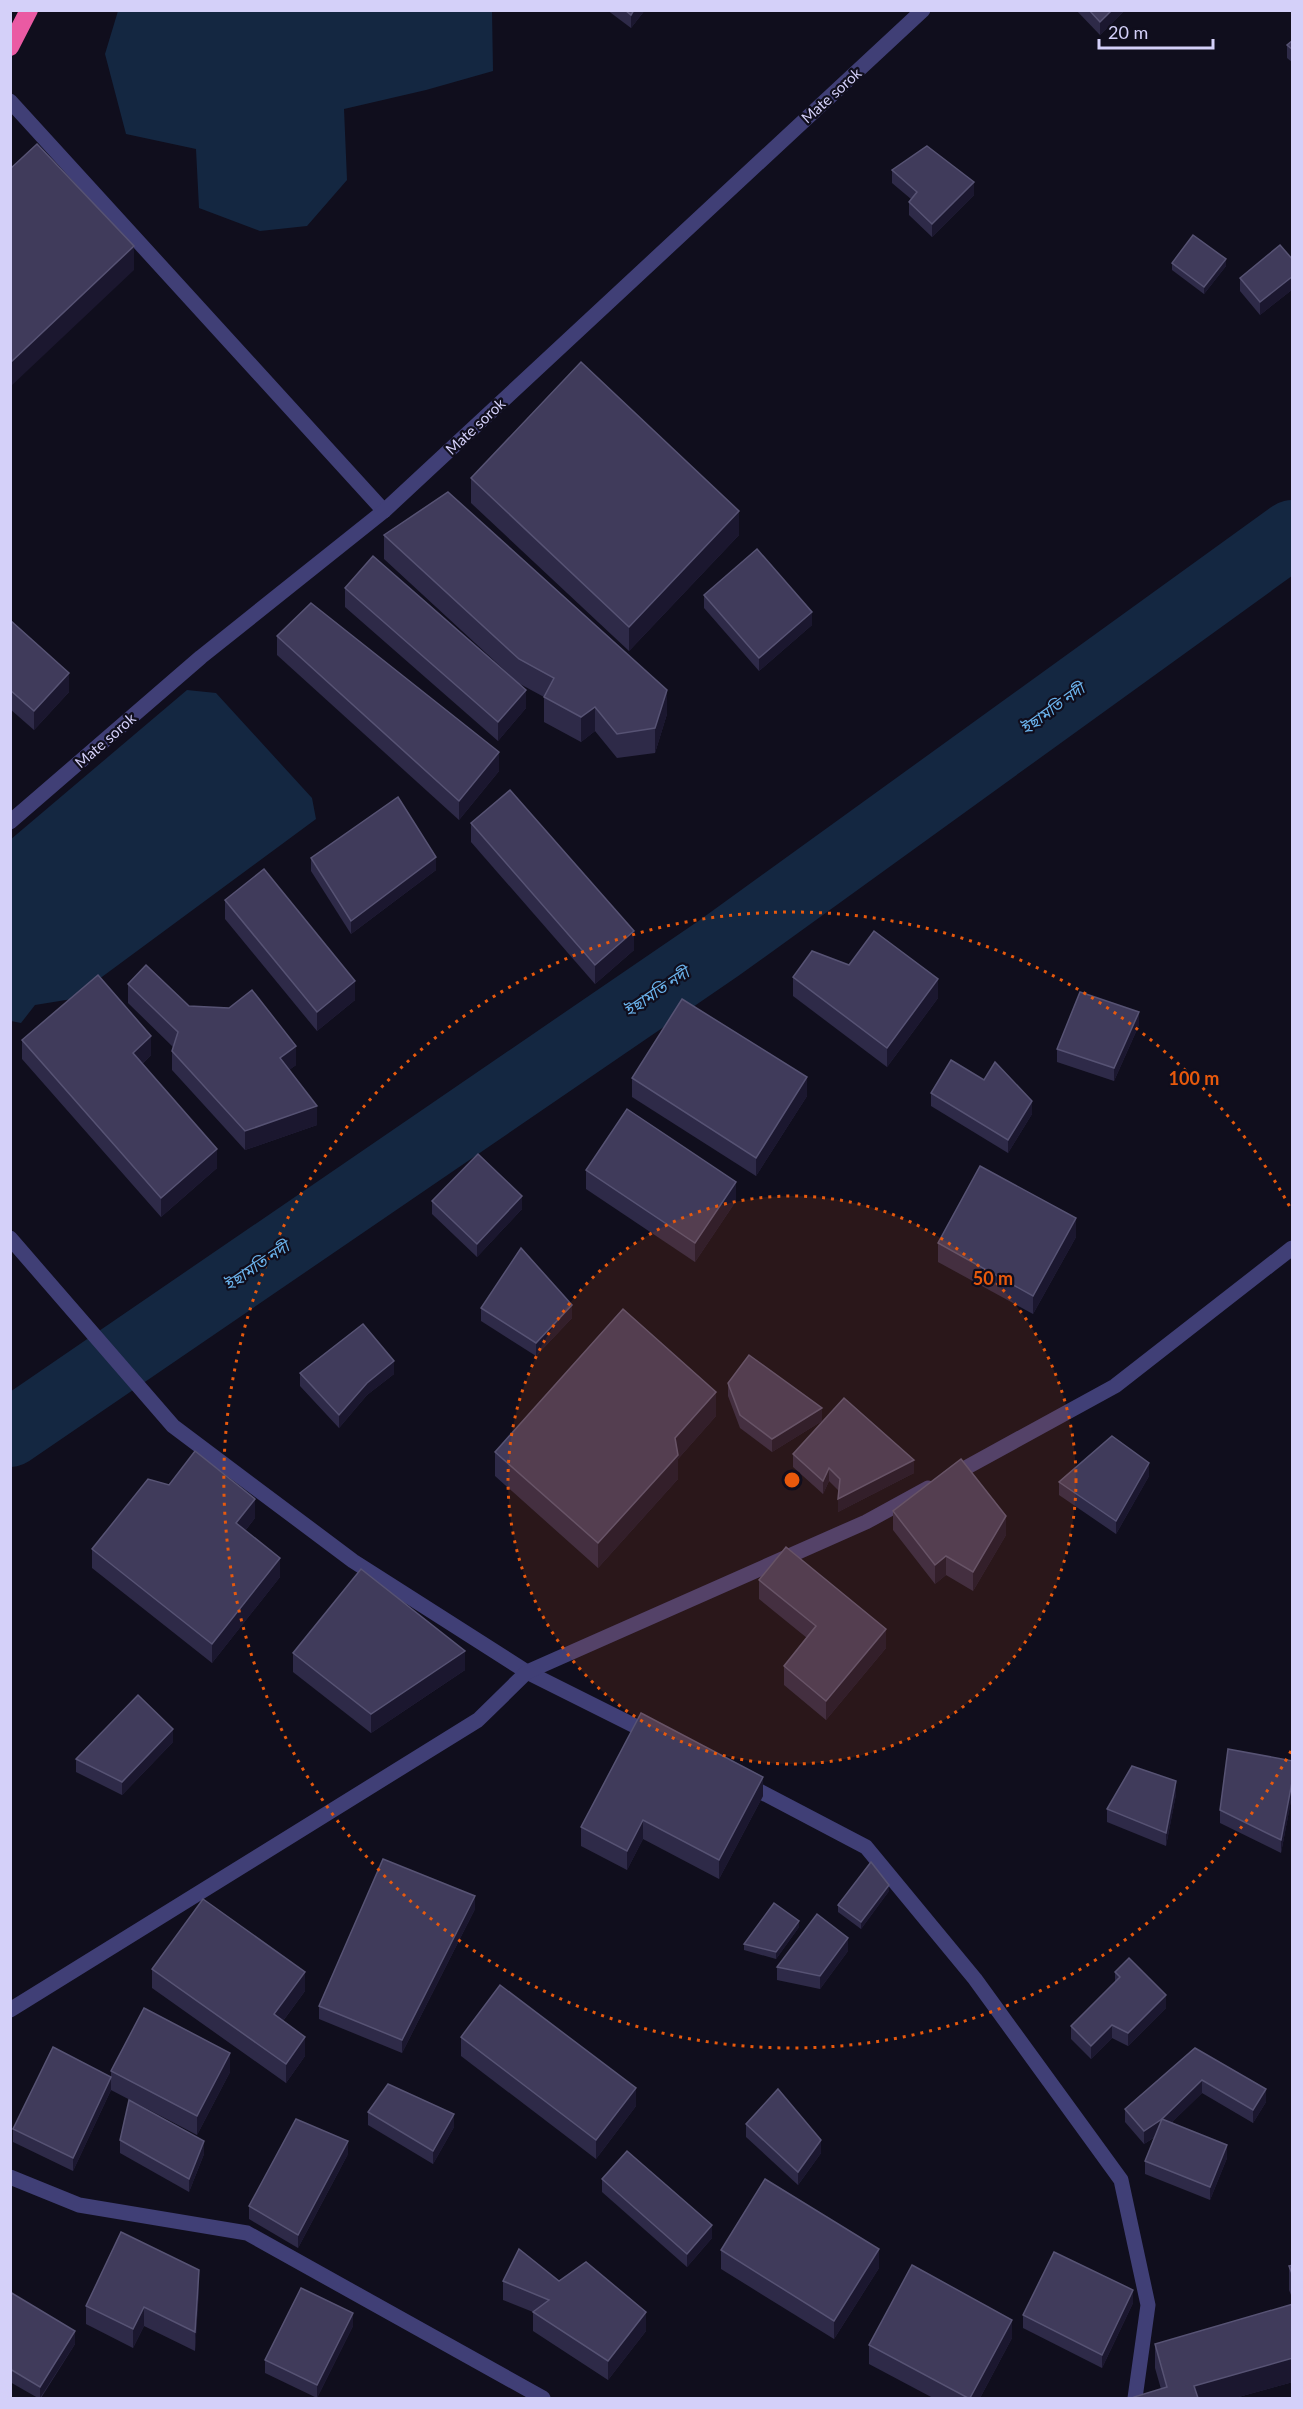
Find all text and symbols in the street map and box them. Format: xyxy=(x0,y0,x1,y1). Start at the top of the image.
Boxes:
scale bar xyxy=(1099,12,1213,50)
text: 20 m xyxy=(1108,21,1148,43)
street label: Mate sorok xyxy=(797,63,865,127)
street label: Mate sorok xyxy=(442,394,509,458)
water label: ইছামতি নদী xyxy=(1016,677,1090,738)
street label: Mate sorok xyxy=(71,709,139,771)
water label: ইছামতি নদী xyxy=(620,961,694,1020)
text: 100 m xyxy=(1169,1067,1219,1089)
water label: ইছামতি নদী xyxy=(220,1235,294,1294)
text: 50 m xyxy=(973,1267,1013,1289)
centre of rings xyxy=(782,1470,802,1490)

